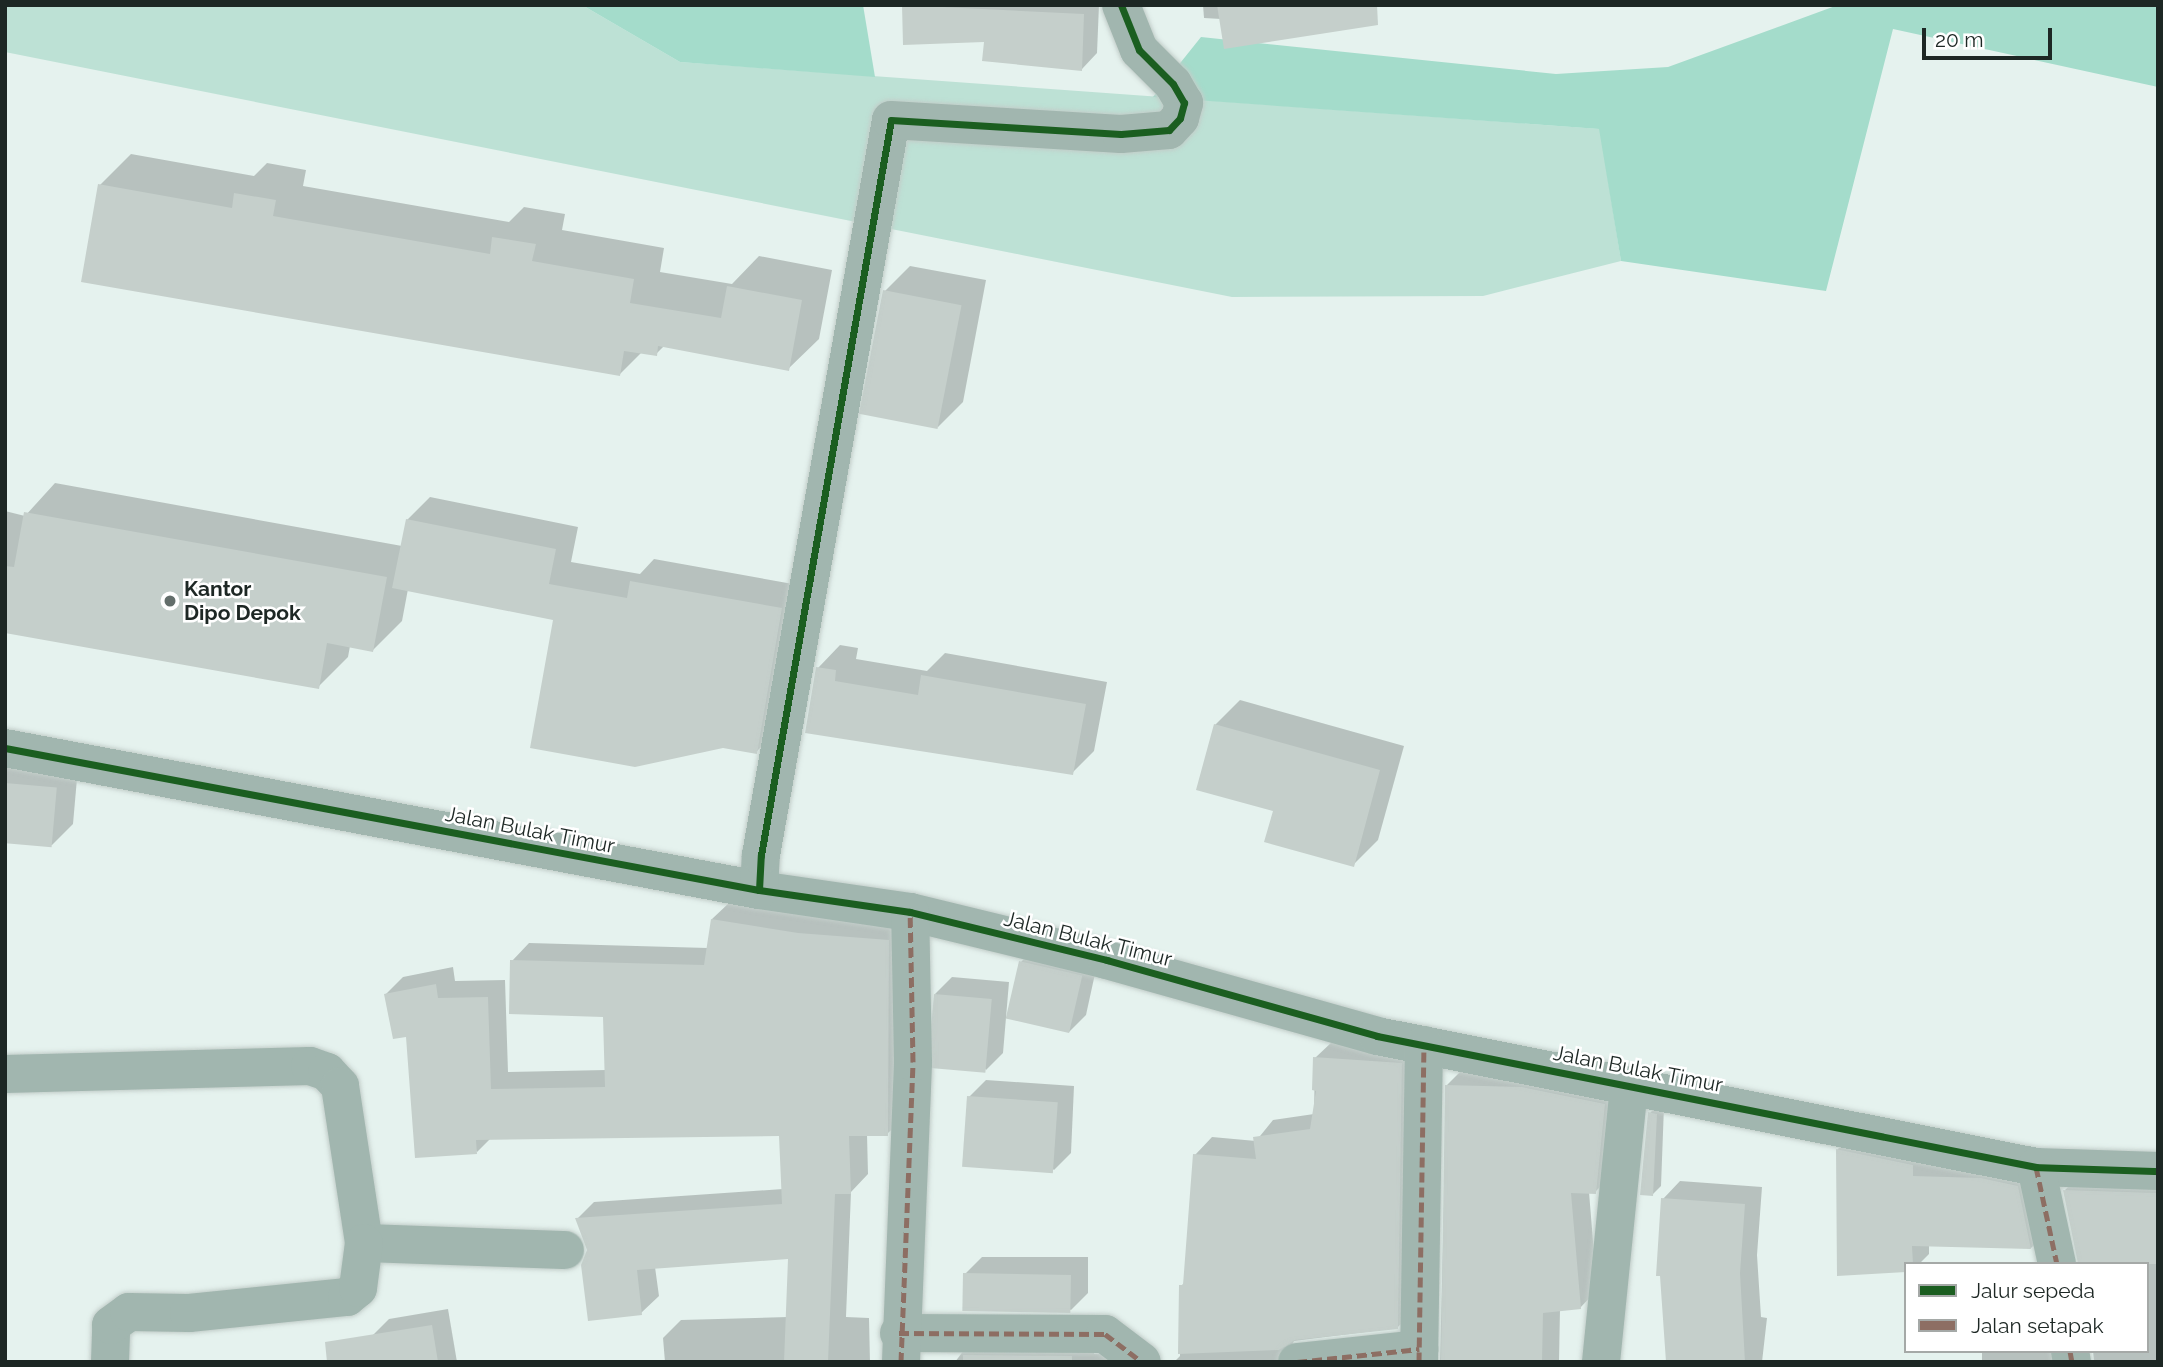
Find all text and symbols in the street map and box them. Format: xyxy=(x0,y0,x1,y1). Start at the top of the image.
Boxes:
scale bar xyxy=(1925,14,2054,58)
text: 20 m xyxy=(1935,27,1983,52)
place label: Kantor Dipo Depok xyxy=(184,576,301,626)
marker: Kantor Dipo Depok xyxy=(162,593,178,609)
street label: Jalan Bulak Timur xyxy=(443,801,617,859)
street label: Jalan Bulak Timur xyxy=(1001,906,1175,972)
street label: Jalan Bulak Timur xyxy=(1551,1040,1725,1098)
legend xyxy=(1904,1262,2149,1353)
text: Jalur sepeda xyxy=(1971,1278,2095,1303)
text: Jalan setapak xyxy=(1971,1313,2104,1338)

